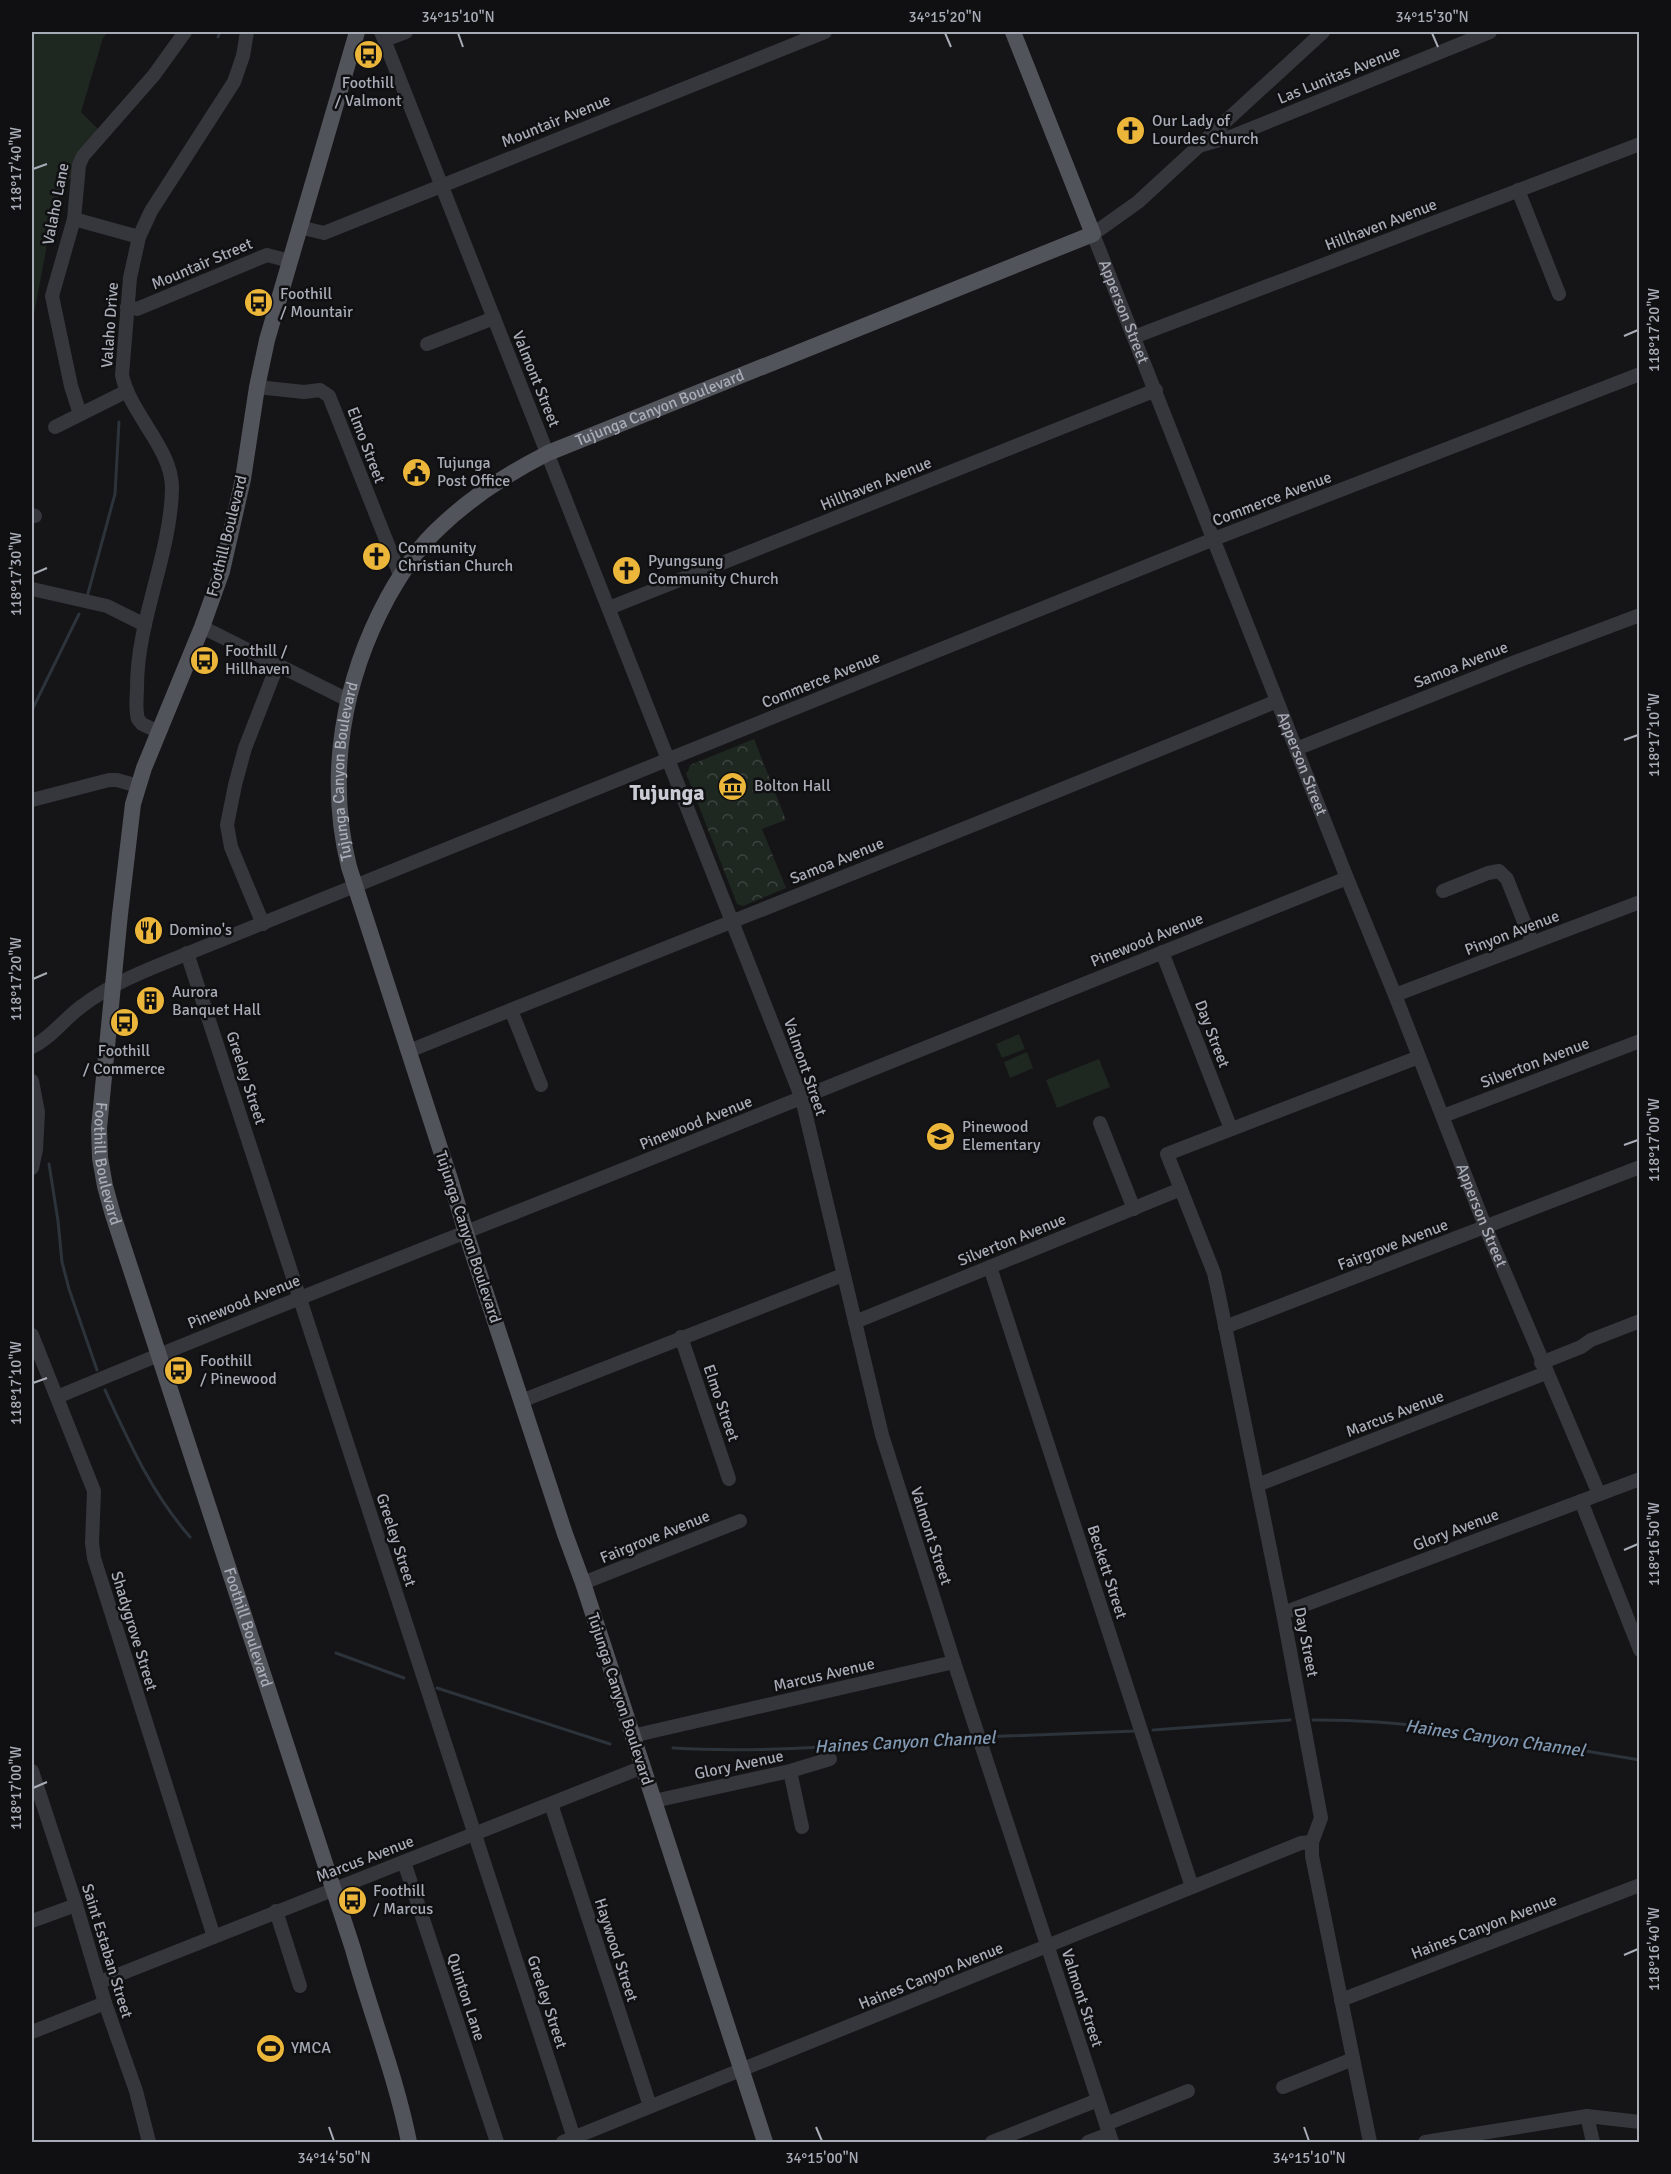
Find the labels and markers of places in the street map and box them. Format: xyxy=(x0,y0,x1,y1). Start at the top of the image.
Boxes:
bus stop icon: Foothill / Valmont xyxy=(352,39,384,71)
place label: Foothill / Valmont xyxy=(334,73,402,111)
place label: Our Lady of Lourdes Church xyxy=(1152,111,1259,149)
church icon: Our Lady of Lourdes Church xyxy=(1115,114,1147,146)
place label: Foothill / Mountair xyxy=(280,284,353,322)
bus stop icon: Foothill / Mountair xyxy=(243,287,275,319)
place label: Tujunga Post Office xyxy=(437,453,510,491)
public building icon: Tujunga Post Office xyxy=(400,456,432,488)
place label: Community Christian Church xyxy=(398,538,513,576)
church icon: Community Christian Church xyxy=(361,541,393,573)
place label: Pyungsung Community Church xyxy=(648,551,779,589)
church icon: Pyungsung Community Church xyxy=(611,554,643,586)
place label: Foothill / Hillhaven xyxy=(225,641,290,679)
bus stop icon: Foothill / Hillhaven xyxy=(188,644,220,676)
museum icon: Bolton Hall xyxy=(717,770,749,802)
place label: Bolton Hall xyxy=(754,776,831,796)
restaurant icon: Domino's xyxy=(132,914,164,946)
place label: Domino's xyxy=(169,920,232,940)
place label: Aurora Banquet Hall xyxy=(172,982,261,1020)
building icon: Aurora Banquet Hall xyxy=(135,985,167,1017)
bus stop icon: Foothill / Commerce xyxy=(108,1007,140,1039)
place label: Foothill / Commerce xyxy=(83,1041,165,1079)
place label: Pinewood Elementary xyxy=(962,1117,1041,1155)
school or university icon: Pinewood Elementary xyxy=(925,1120,957,1152)
place label: Foothill / Pinewood xyxy=(200,1351,277,1389)
bus stop icon: Foothill / Pinewood xyxy=(163,1354,195,1386)
place label: Foothill / Marcus xyxy=(373,1881,433,1919)
bus stop icon: Foothill / Marcus xyxy=(336,1884,368,1916)
sports icon: YMCA xyxy=(254,2032,286,2064)
place label: YMCA xyxy=(291,2038,331,2058)

